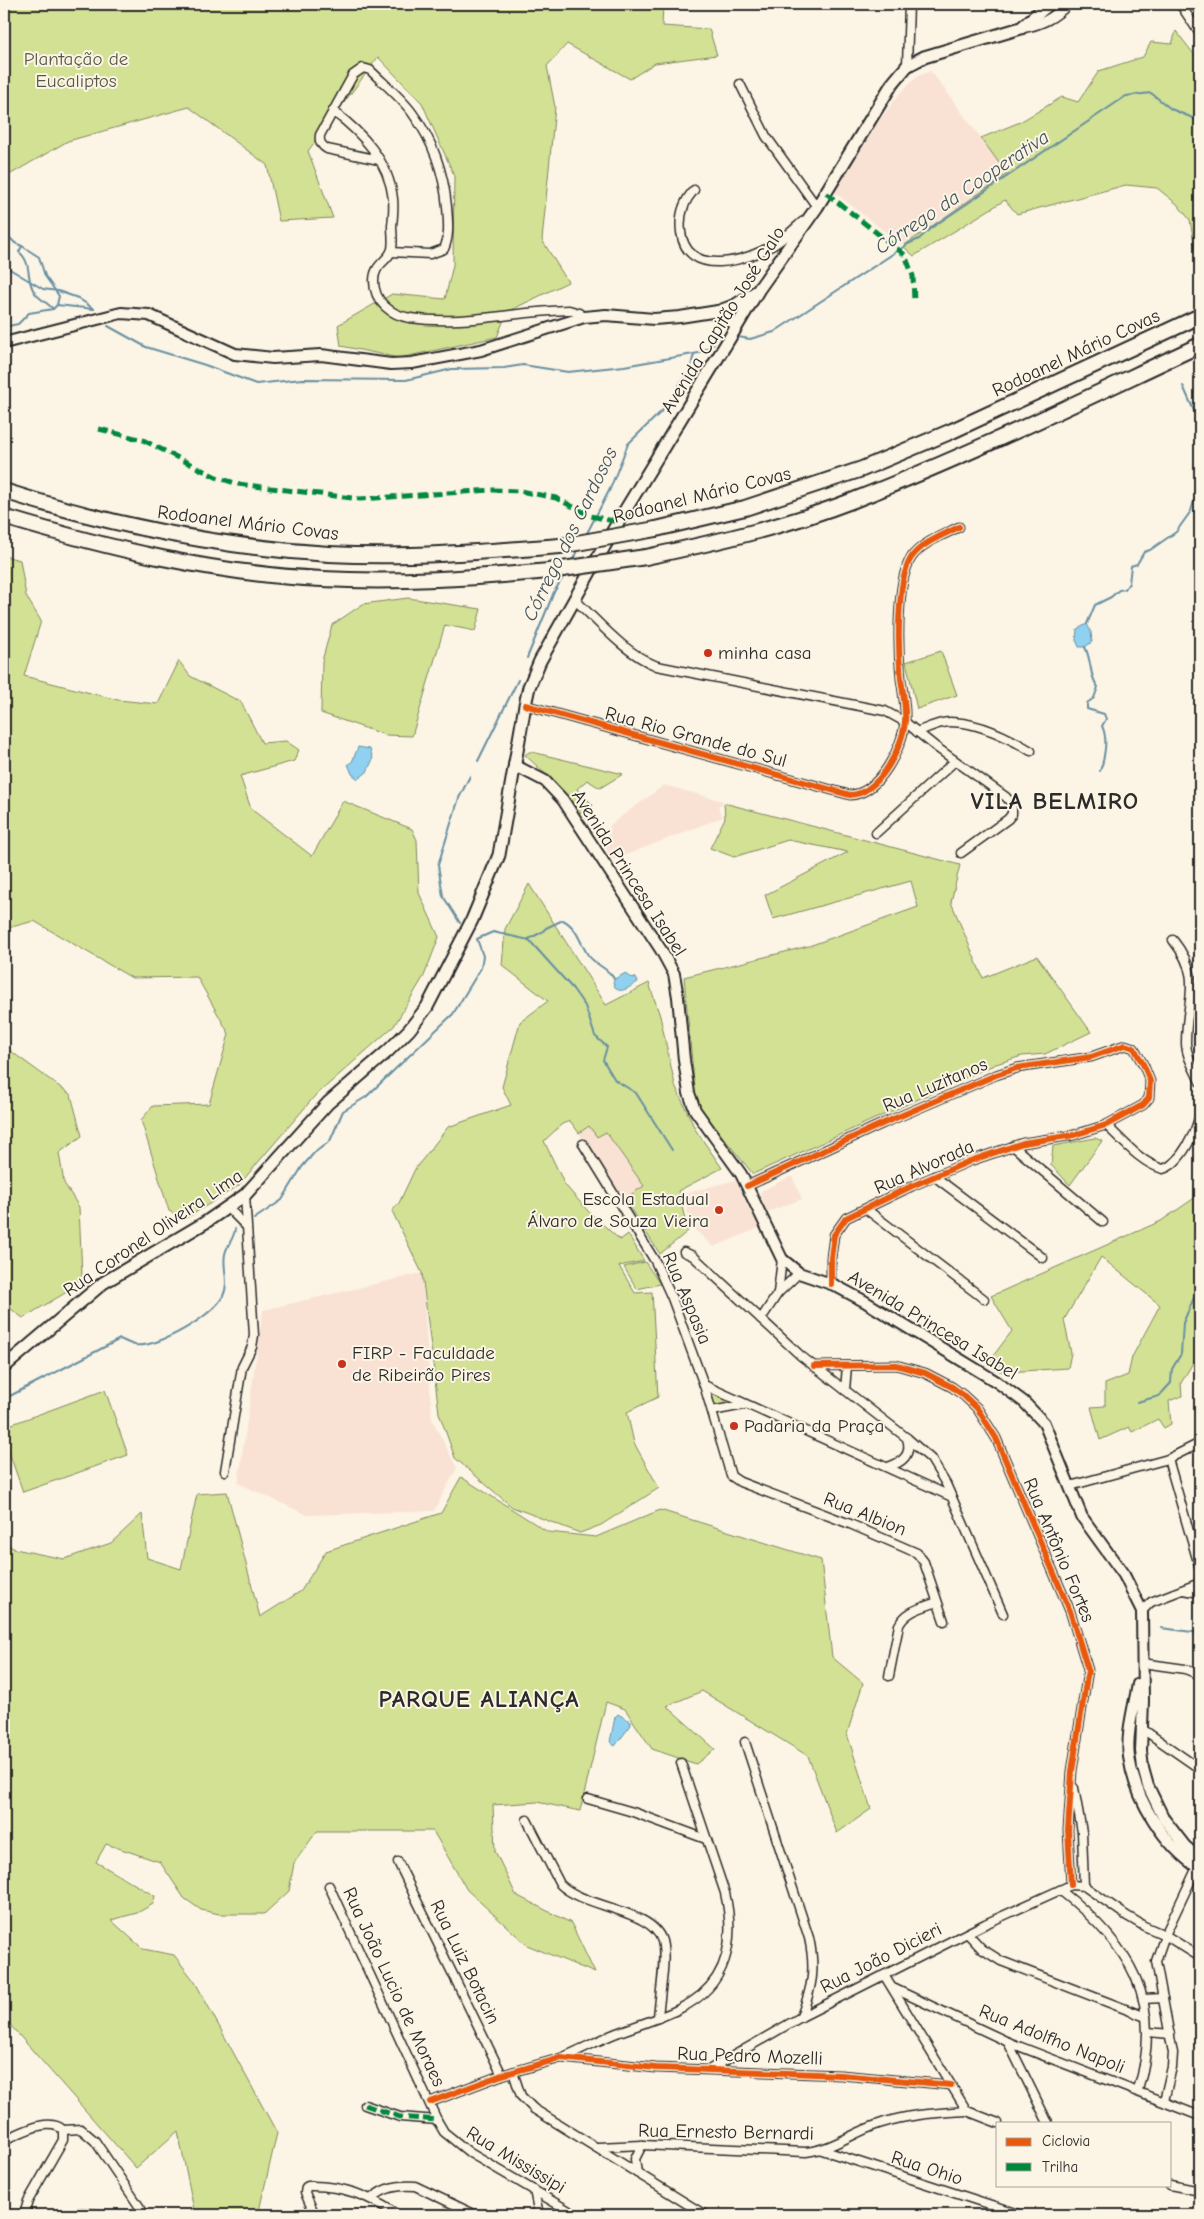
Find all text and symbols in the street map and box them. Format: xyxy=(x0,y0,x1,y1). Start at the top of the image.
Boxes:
park label: Plantação de Eucaliptos xyxy=(24,48,128,92)
water label: Córrego da Cooperativa xyxy=(871,125,1053,259)
street label: Avenida Capitão José Galo xyxy=(656,223,790,417)
street label: Rodoanel Mário Covas xyxy=(989,304,1163,402)
water label: Córrego dos Cardosos xyxy=(518,443,622,625)
street label: Rodoanel Mário Covas xyxy=(611,462,793,528)
street label: Rodoanel Mário Covas xyxy=(156,501,340,545)
place label: minha casa xyxy=(718,642,811,664)
marker: minha casa xyxy=(702,647,714,659)
street label: Rua Rio Grande do Sul xyxy=(603,702,789,772)
street label: Avenida Princesa Isabel xyxy=(567,786,691,960)
district label: VILA BELMIRO xyxy=(971,787,1139,815)
street label: Rua Luzitanos xyxy=(879,1053,991,1117)
street label: Rua Alvorada xyxy=(871,1135,977,1199)
street label: Rua Coronel Oliveira Lima xyxy=(59,1165,247,1301)
place label: Escola Estadual Álvaro de Souza Vieira xyxy=(527,1188,709,1232)
marker: Escola Estadual Álvaro de Souza Vieira xyxy=(713,1204,725,1216)
street label: Rua Aspasia xyxy=(658,1249,716,1347)
street label: Avenida Princesa Isabel xyxy=(844,1266,1022,1384)
place label: FIRP - Faculdade de Ribeirão Pires xyxy=(352,1342,495,1386)
marker: FIRP - Faculdade de Ribeirão Pires xyxy=(336,1358,348,1370)
place label: Padaria da Praça xyxy=(744,1415,884,1437)
marker: Padaria da Praça xyxy=(728,1420,740,1432)
street label: Rua Antônio Fortes xyxy=(1019,1475,1099,1626)
street label: Rua Albion xyxy=(820,1487,910,1541)
district label: PARQUE ALIANÇA xyxy=(379,1685,579,1713)
street label: Rua João Lucio de Moraes xyxy=(338,1884,450,2090)
street label: Rua Luiz Botacin xyxy=(425,1896,505,2028)
street label: Rua João Dicieri xyxy=(817,1918,945,1998)
street label: Rua Adolfho Napoli xyxy=(976,2000,1128,2078)
street label: Rua Pedro Mozelli xyxy=(677,2042,823,2070)
street label: Rua Ernesto Bernardi xyxy=(638,2119,814,2145)
street label: Rua Mississipi xyxy=(462,2122,570,2198)
legend xyxy=(996,2122,1172,2186)
text: Ciclovia xyxy=(1042,2132,1090,2150)
street label: Rua Ohio xyxy=(888,2146,966,2190)
text: Trilha xyxy=(1042,2158,1078,2176)

